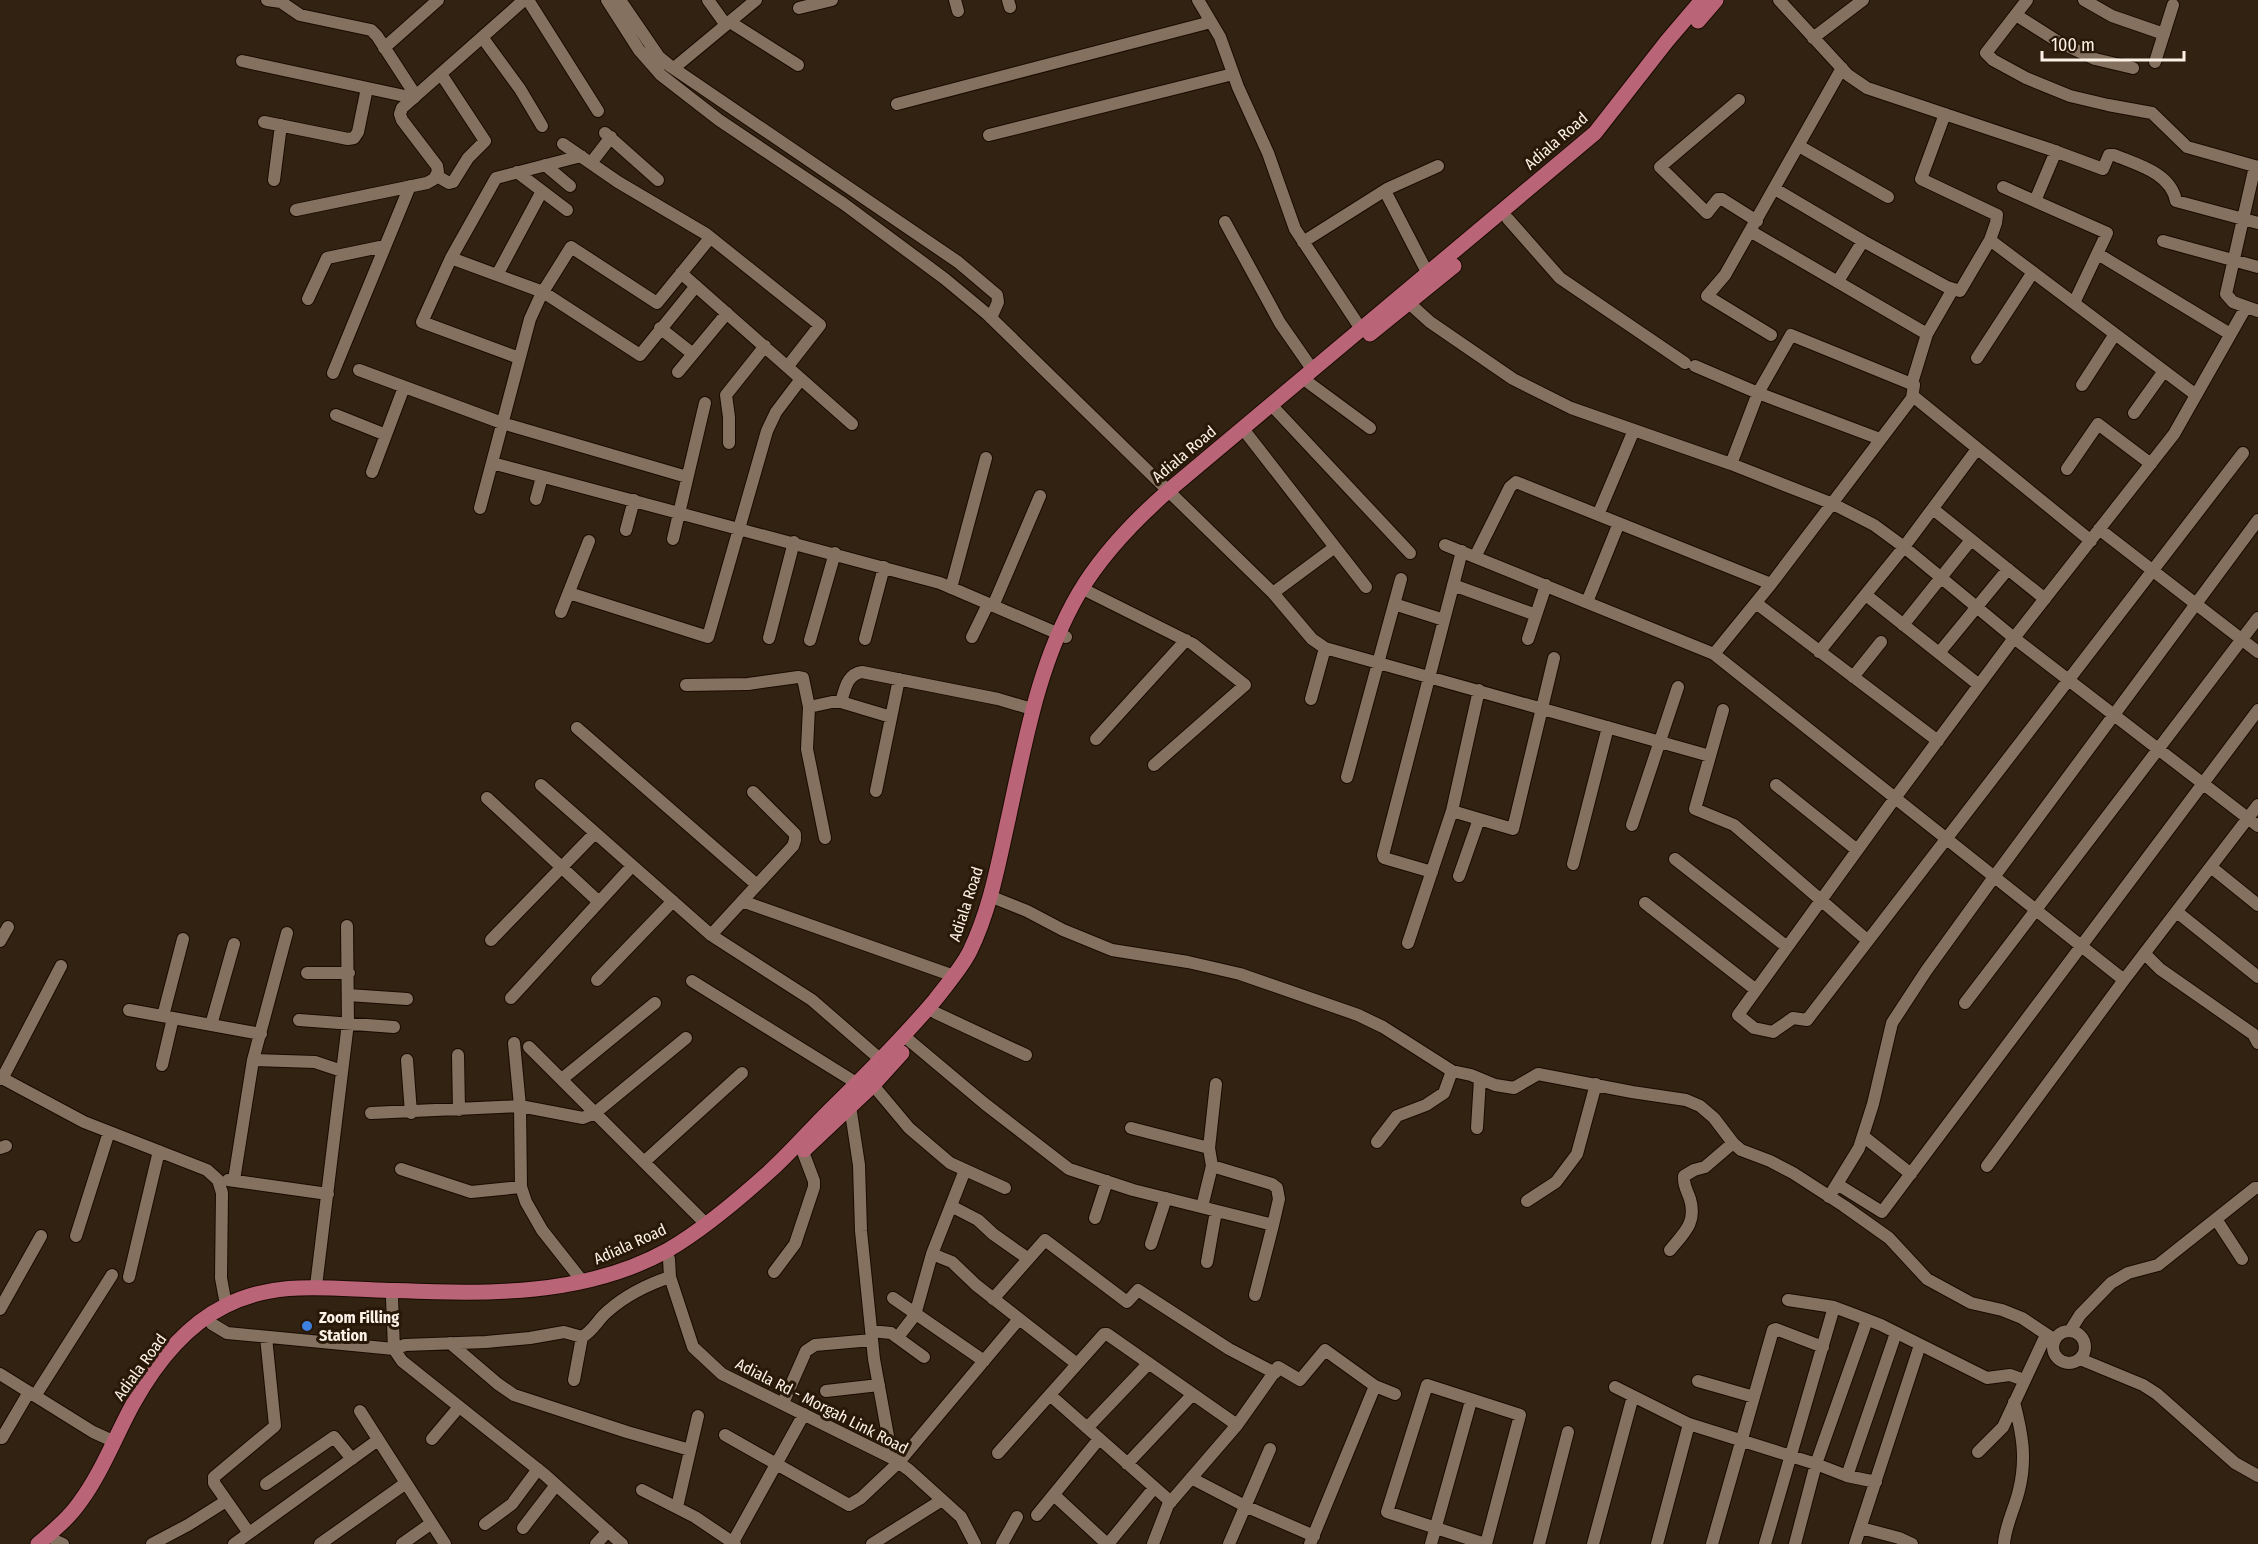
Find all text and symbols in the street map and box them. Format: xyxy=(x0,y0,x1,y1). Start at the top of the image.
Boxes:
scale bar xyxy=(2042,24,2184,62)
text: 100 m xyxy=(2051,34,2095,56)
street label: Adiala Road xyxy=(1520,108,1592,174)
street label: Adiala Road xyxy=(1148,422,1220,486)
street label: Adiala Road xyxy=(945,864,987,944)
street label: Adiala Road xyxy=(591,1220,669,1268)
place label: Zoom Filling Station xyxy=(319,1308,399,1345)
marker: Zoom Filling Station xyxy=(300,1319,314,1333)
street label: Adiala Road xyxy=(110,1330,170,1404)
street label: Adiala Rd - Morgah Link Road xyxy=(732,1354,912,1458)

